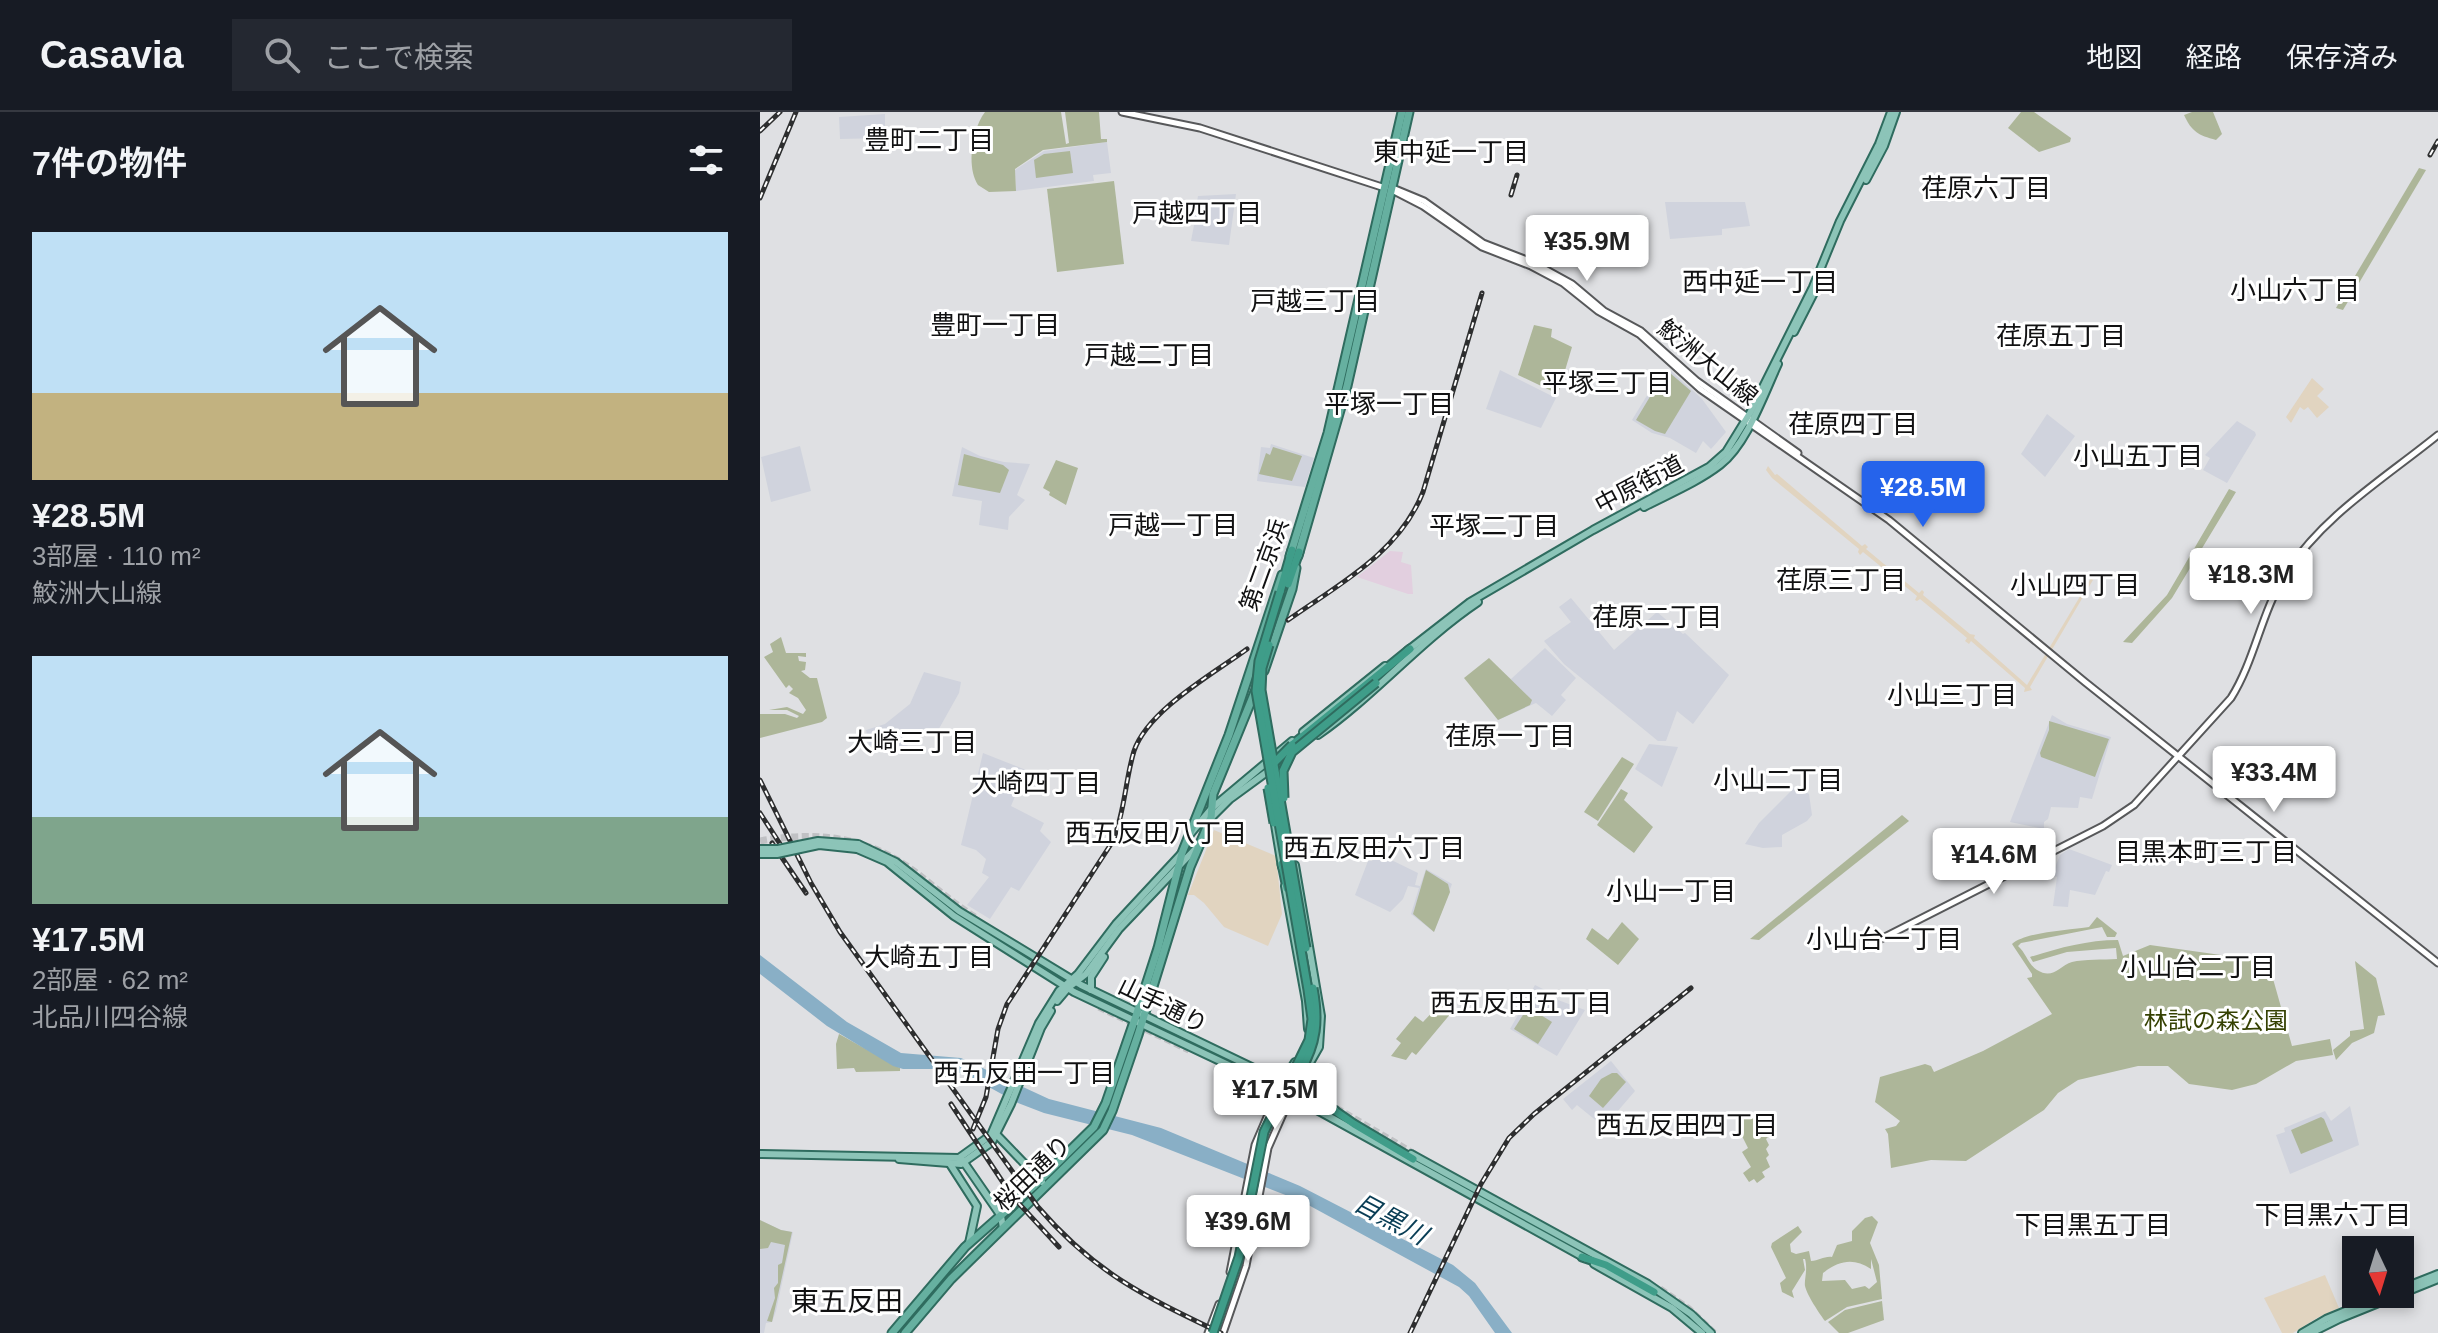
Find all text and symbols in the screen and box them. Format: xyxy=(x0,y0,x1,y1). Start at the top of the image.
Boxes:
search box xyxy=(232,19,792,91)
icon: search xyxy=(260,33,304,77)
text: Casavia xyxy=(40,34,184,76)
text: ここで検索 xyxy=(324,41,474,74)
text: 地図 xyxy=(2086,42,2142,73)
text: 経路 xyxy=(2186,42,2242,73)
text: 保存済み xyxy=(2286,42,2398,73)
district label: 豊町二丁目 xyxy=(864,125,994,155)
district label: 東中延一丁目 xyxy=(1373,137,1529,167)
icon: filters xyxy=(684,138,728,182)
text: 7件の物件 xyxy=(32,144,187,182)
district label: 荏原六丁目 xyxy=(1921,173,2051,203)
district label: 戸越四丁目 xyxy=(1132,198,1262,228)
pin: ¥35.9M xyxy=(1522,215,1652,283)
text: ¥35.9M xyxy=(1544,226,1630,256)
district label: 西中延一丁目 xyxy=(1682,267,1838,297)
district label: 小山六丁目 xyxy=(2230,275,2360,305)
icon: home xyxy=(308,284,452,428)
district label: 戸越三丁目 xyxy=(1250,286,1380,316)
district label: 豊町一丁目 xyxy=(930,310,1060,340)
street label: 鮫洲大山線 xyxy=(1653,314,1763,410)
district label: 荏原五丁目 xyxy=(1996,321,2126,351)
district label: 戸越二丁目 xyxy=(1084,340,1214,370)
district label: 平塚三丁目 xyxy=(1542,368,1672,398)
district label: 平塚一丁目 xyxy=(1324,389,1454,419)
district label: 荏原四丁目 xyxy=(1788,409,1918,439)
district label: 小山五丁目 xyxy=(2073,441,2203,471)
street label: 中原街道 xyxy=(1590,450,1688,518)
pin: ¥28.5M xyxy=(1858,461,1988,529)
text: ¥28.5M xyxy=(1880,472,1966,502)
text: ¥28.5M xyxy=(32,496,145,534)
district label: 戸越一丁目 xyxy=(1108,510,1238,540)
district label: 平塚二丁目 xyxy=(1429,511,1559,541)
street label: 第二京浜 xyxy=(1235,515,1293,615)
text: 3部屋 · 110 m² xyxy=(32,541,201,571)
pin: ¥18.3M xyxy=(2186,548,2316,616)
text: ¥18.3M xyxy=(2208,559,2294,589)
district label: 荏原三丁目 xyxy=(1776,565,1906,595)
district label: 小山四丁目 xyxy=(2010,570,2140,600)
text: 鮫洲大山線 xyxy=(32,578,162,608)
district label: 荏原二丁目 xyxy=(1592,602,1722,632)
district label: 小山三丁目 xyxy=(1887,680,2017,710)
icon: home xyxy=(308,708,452,852)
district label: 荏原一丁目 xyxy=(1445,721,1575,751)
district label: 大崎三丁目 xyxy=(847,727,977,757)
pin: ¥33.4M xyxy=(2209,746,2339,814)
text: ¥33.4M xyxy=(2231,757,2317,787)
district label: 小山二丁目 xyxy=(1713,765,1843,795)
district label: 大崎四丁目 xyxy=(971,768,1101,798)
district label: 西五反田八丁目 xyxy=(1065,818,1247,848)
pin: ¥14.6M xyxy=(1929,828,2059,896)
district label: 西五反田六丁目 xyxy=(1283,833,1465,863)
district label: 目黒本町三丁目 xyxy=(2115,837,2297,867)
text: ¥14.6M xyxy=(1951,839,2037,869)
district label: 小山一丁目 xyxy=(1606,876,1736,906)
text: ¥17.5M xyxy=(32,920,145,958)
district label: 小山台一丁目 xyxy=(1806,924,1962,954)
district label: 大崎五丁目 xyxy=(864,942,994,972)
district label: 小山台二丁目 xyxy=(2120,952,2276,982)
text: 2部屋 · 62 m² xyxy=(32,965,188,995)
street label: 山手通り xyxy=(1114,972,1212,1038)
district label: 西五反田五丁目 xyxy=(1430,988,1612,1018)
text: 北品川四谷線 xyxy=(32,1002,188,1032)
park label: 林試の森公園 xyxy=(2144,1007,2288,1034)
district label: 西五反田一丁目 xyxy=(933,1058,1115,1088)
pin: ¥17.5M xyxy=(1210,1063,1340,1131)
text: ¥17.5M xyxy=(1232,1074,1318,1104)
district label: 西五反田四丁目 xyxy=(1596,1110,1778,1140)
street label: 桜田通り xyxy=(988,1130,1076,1216)
water label: 目黒川 xyxy=(1350,1187,1435,1252)
pin: ¥39.6M xyxy=(1183,1195,1313,1263)
district label: 下目黒六丁目 xyxy=(2255,1200,2411,1230)
text: ¥39.6M xyxy=(1205,1206,1291,1236)
district label: 下目黒五丁目 xyxy=(2015,1210,2171,1240)
north arrow xyxy=(2342,1236,2414,1308)
map controls xyxy=(2342,1236,2414,1308)
district label: 東五反田 xyxy=(791,1286,903,1317)

